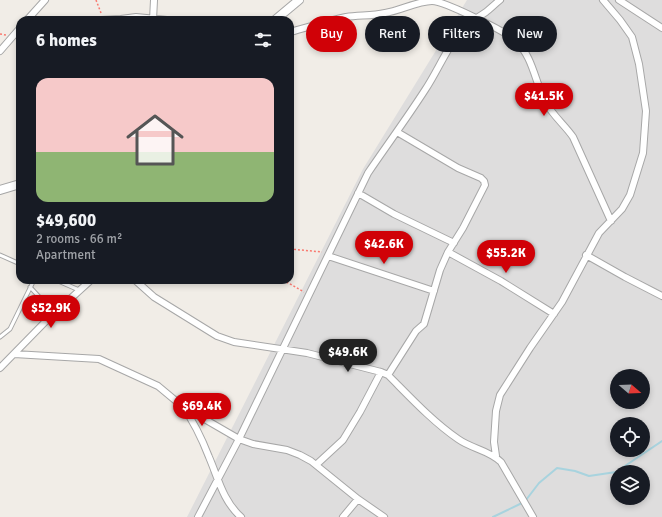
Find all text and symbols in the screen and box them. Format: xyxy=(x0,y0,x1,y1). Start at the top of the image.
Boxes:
chip: Buy xyxy=(306,16,357,52)
chip: Rent xyxy=(365,16,420,52)
chip: Filters xyxy=(428,16,494,52)
chip: New xyxy=(502,16,557,52)
icon: filters xyxy=(252,29,274,51)
text: 6 homes xyxy=(36,30,97,51)
pin: $41.5K xyxy=(511,83,577,117)
text: $41.5K xyxy=(524,88,564,104)
icon: home xyxy=(119,104,191,176)
text: $49,600 xyxy=(36,210,96,231)
text: 2 rooms · 66 m² xyxy=(36,231,122,247)
pin: $42.6K xyxy=(351,231,417,265)
text: $42.6K xyxy=(364,236,404,252)
pin: $55.2K xyxy=(473,240,539,274)
text: $55.2K xyxy=(486,245,526,261)
text: Apartment xyxy=(36,247,96,263)
pin: $52.9K xyxy=(18,295,84,329)
text: $52.9K xyxy=(31,300,71,316)
pin: $49.6K xyxy=(315,339,381,373)
text: $49.6K xyxy=(328,344,368,360)
north arrow xyxy=(610,369,650,409)
map controls xyxy=(610,369,650,505)
pin: $69.4K xyxy=(169,393,235,427)
text: $69.4K xyxy=(182,398,222,414)
button: locate xyxy=(610,417,650,457)
button: layers xyxy=(610,465,650,505)

